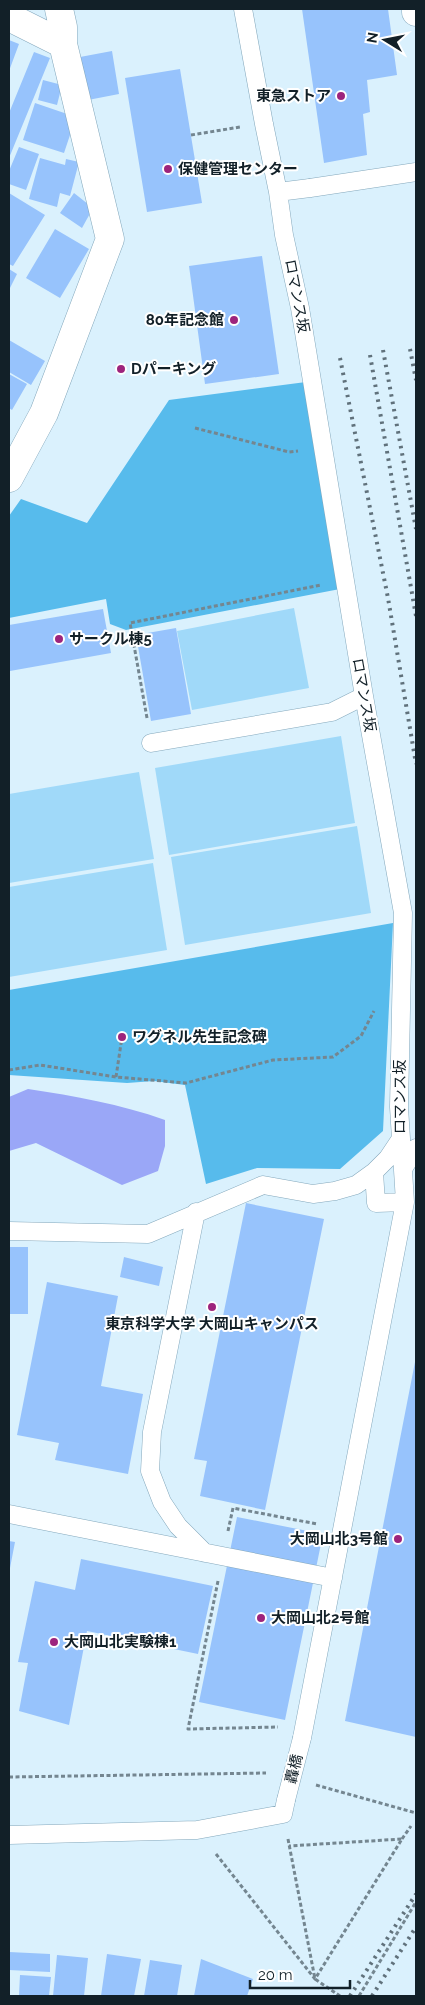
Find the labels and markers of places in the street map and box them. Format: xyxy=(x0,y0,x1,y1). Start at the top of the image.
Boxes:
place label: 東急ストア xyxy=(256,87,331,105)
marker: 東急ストア xyxy=(335,90,347,102)
place label: 保健管理センター xyxy=(178,160,298,178)
marker: 保健管理センター xyxy=(162,163,174,175)
place label: 80年記念館 xyxy=(146,311,224,329)
marker: 80年記念館 xyxy=(228,314,240,326)
place label: Dパーキング xyxy=(131,360,216,378)
marker: Dパーキング xyxy=(115,363,127,375)
place label: サークル棟5 xyxy=(69,630,152,648)
marker: サークル棟5 xyxy=(53,633,65,645)
place label: ワグネル先生記念碑 xyxy=(132,1028,267,1046)
marker: ワグネル先生記念碑 xyxy=(116,1031,128,1043)
marker: 東京科学大学 大岡山キャンパス xyxy=(206,1301,218,1313)
place label: 東京科学大学 大岡山キャンパス xyxy=(105,1315,319,1333)
place label: 大岡山北3号館 xyxy=(290,1530,388,1548)
marker: 大岡山北3号館 xyxy=(392,1533,404,1545)
place label: 大岡山北2号館 xyxy=(271,1609,369,1627)
marker: 大岡山北2号館 xyxy=(255,1612,267,1624)
place label: 大岡山北実験棟1 xyxy=(64,1633,177,1651)
marker: 大岡山北実験棟1 xyxy=(48,1636,60,1648)

